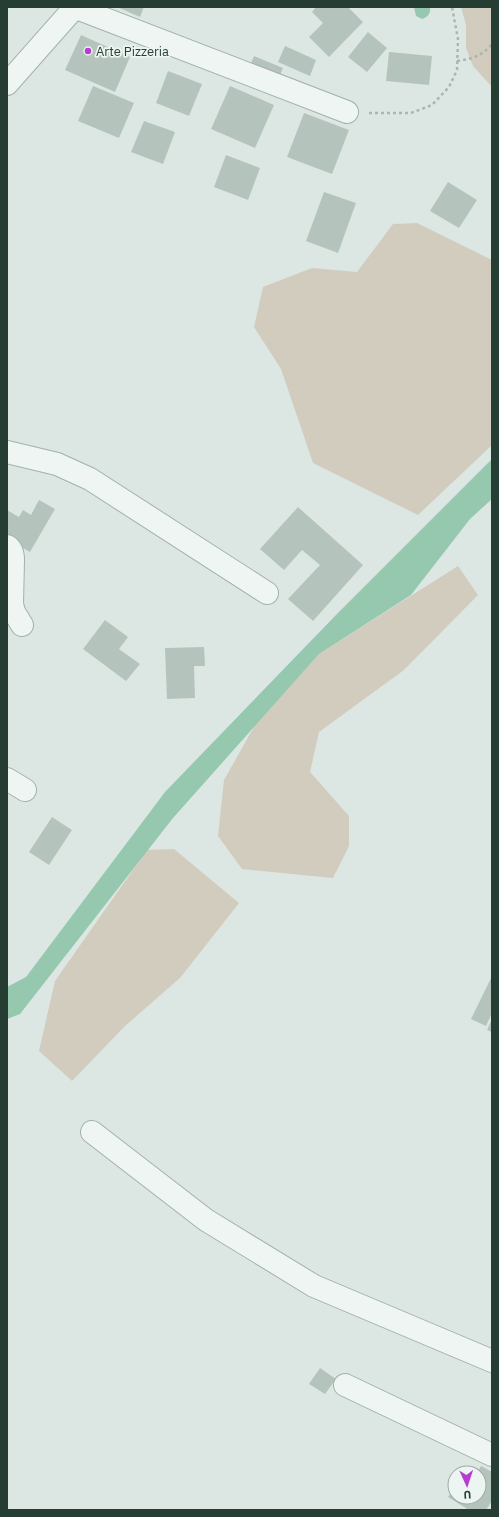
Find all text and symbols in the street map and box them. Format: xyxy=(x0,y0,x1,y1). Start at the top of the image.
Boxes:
place label: Arte Pizzeria xyxy=(96,43,169,60)
marker: Arte Pizzeria xyxy=(83,46,93,56)
north arrow xyxy=(447,1465,487,1505)
text: U xyxy=(463,1488,472,1502)

